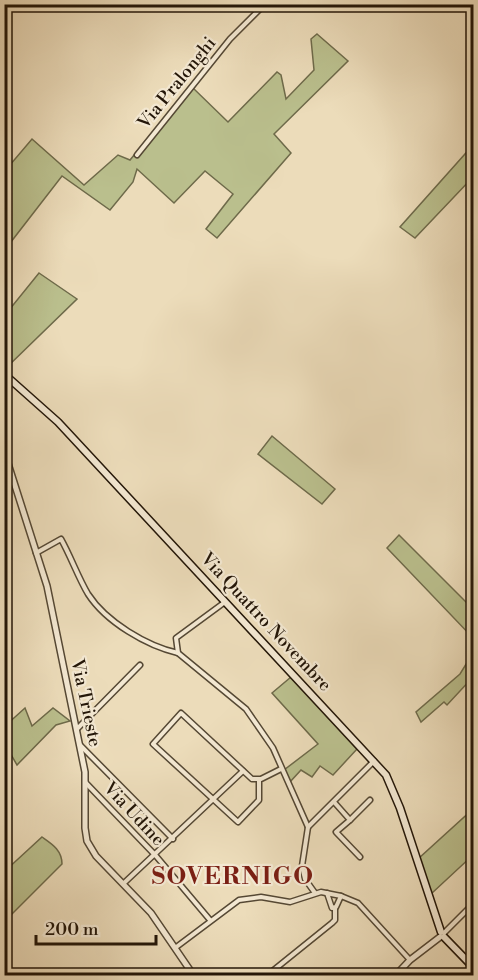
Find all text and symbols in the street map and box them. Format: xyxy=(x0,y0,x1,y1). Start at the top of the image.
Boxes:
street label: Via Pralonghi xyxy=(132,32,221,134)
street label: Via Quattro Novembre xyxy=(195,547,336,696)
street label: Via Trieste xyxy=(65,656,107,749)
street label: Via Udine xyxy=(98,776,170,851)
district label: SOVERNIGO xyxy=(151,862,315,892)
scale bar xyxy=(36,908,156,946)
text: 200 m xyxy=(45,918,99,941)

